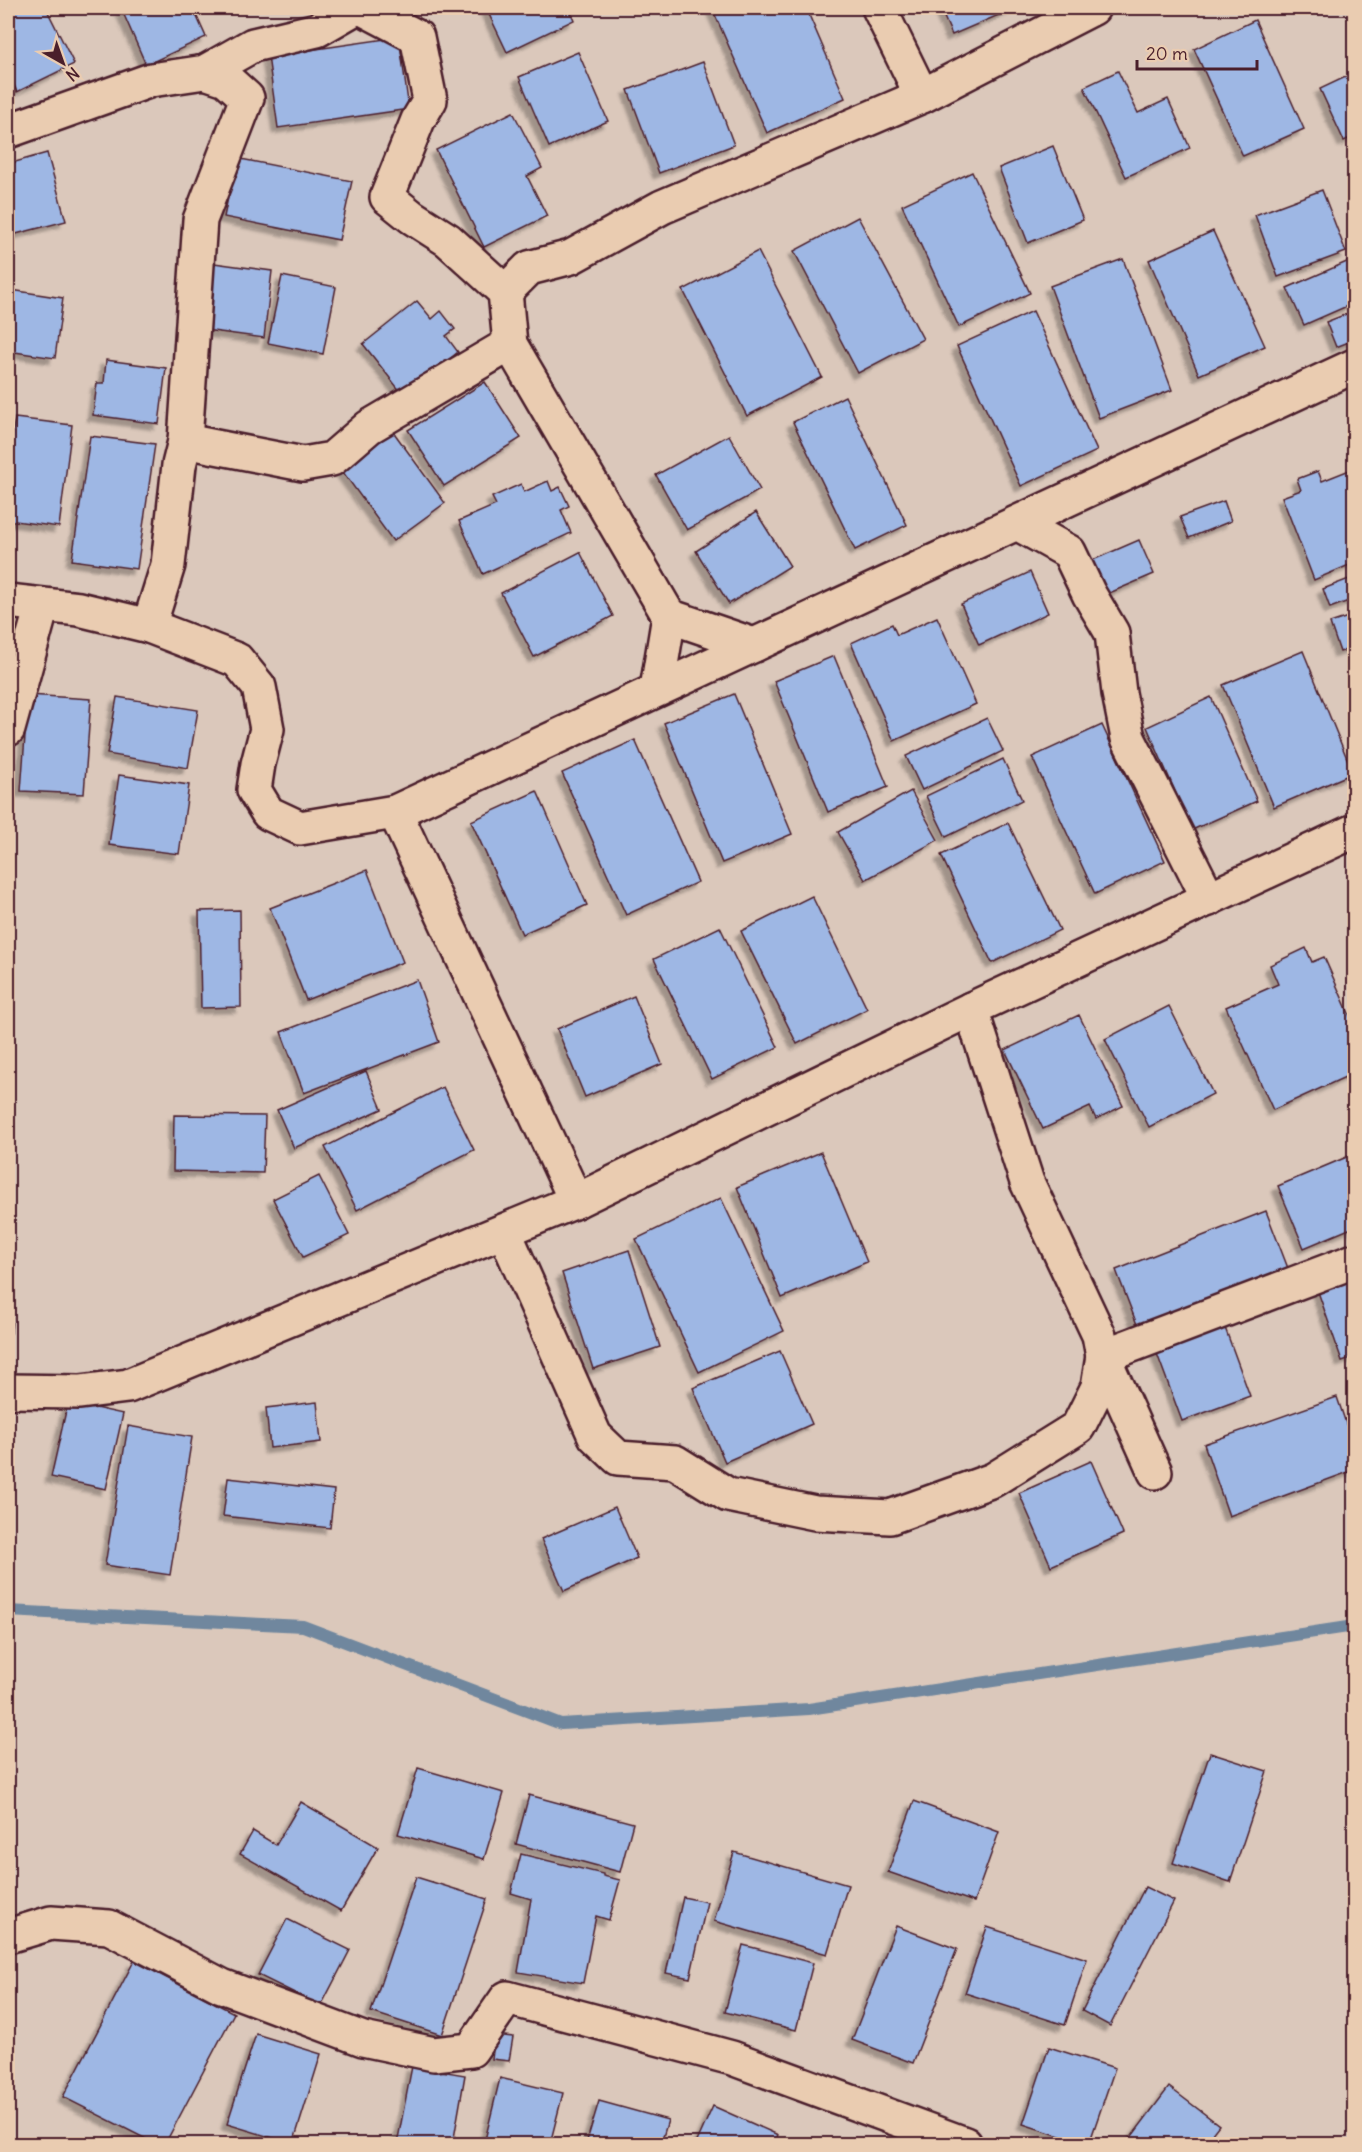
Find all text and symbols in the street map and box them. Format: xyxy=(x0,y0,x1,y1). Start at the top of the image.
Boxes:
north arrow xyxy=(33,33,93,93)
scale bar xyxy=(1137,33,1257,71)
text: 20 m xyxy=(1146,42,1188,65)
text: N xyxy=(62,63,83,86)

